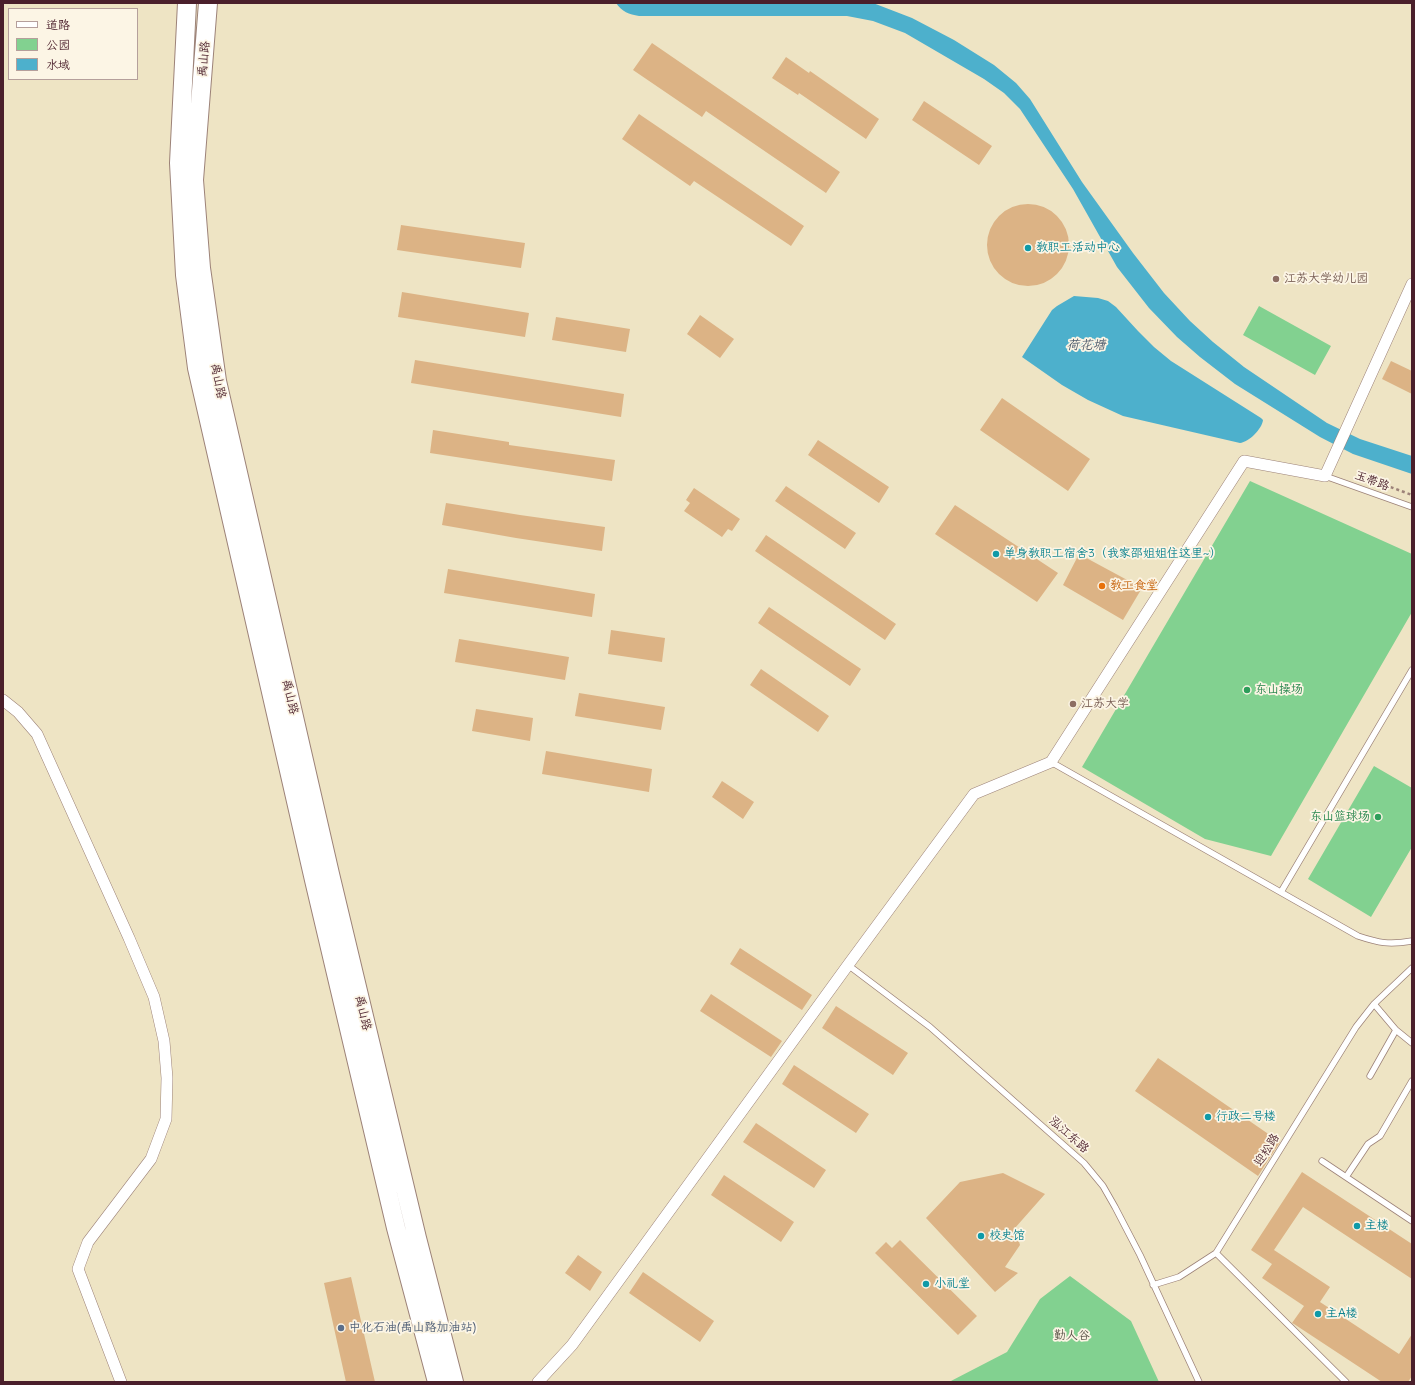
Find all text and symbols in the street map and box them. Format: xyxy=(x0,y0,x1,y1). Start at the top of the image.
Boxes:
legend xyxy=(8,8,138,80)
text: 道路 xyxy=(46,17,70,32)
text: 公园 xyxy=(46,37,70,52)
street label: 禹山路 xyxy=(195,40,213,78)
text: 水域 xyxy=(46,57,70,72)
place label: 教职工活动中心 xyxy=(1036,241,1120,255)
marker: 教职工活动中心 xyxy=(1023,243,1033,253)
place label: 江苏大学幼儿园 xyxy=(1284,272,1368,286)
marker: 江苏大学幼儿园 xyxy=(1271,274,1281,284)
water label: 荷花塘 xyxy=(1067,337,1105,353)
street label: 禹山路 xyxy=(207,362,229,400)
street label: 玉带路 xyxy=(1353,468,1391,494)
place label: 单身教职工宿舍3（我家邵姐姐住这里~） xyxy=(1004,547,1221,561)
marker: 单身教职工宿舍3（我家邵姐姐住这里~） xyxy=(991,549,1001,559)
place label: 教工食堂 xyxy=(1110,579,1158,593)
marker: 教工食堂 xyxy=(1097,581,1107,591)
street label: 禹山路 xyxy=(279,678,301,716)
place label: 东山操场 xyxy=(1255,683,1303,697)
marker: 东山操场 xyxy=(1242,685,1252,695)
place label: 江苏大学 xyxy=(1081,697,1129,711)
marker: 江苏大学 xyxy=(1068,699,1078,709)
place label: 东山篮球场 xyxy=(1310,810,1370,824)
marker: 东山篮球场 xyxy=(1373,812,1383,822)
street label: 禹山路 xyxy=(352,994,374,1032)
place label: 行政二号楼 xyxy=(1216,1110,1276,1124)
marker: 行政二号楼 xyxy=(1203,1112,1213,1122)
street label: 泓江东路 xyxy=(1046,1114,1092,1156)
street label: 迎松路 xyxy=(1251,1131,1283,1169)
place label: 主楼 xyxy=(1365,1219,1389,1233)
marker: 主楼 xyxy=(1352,1221,1362,1231)
place label: 校史馆 xyxy=(989,1229,1025,1243)
marker: 校史馆 xyxy=(976,1231,986,1241)
place label: 小礼堂 xyxy=(934,1277,970,1291)
marker: 小礼堂 xyxy=(921,1279,931,1289)
place label: 主A楼 xyxy=(1326,1307,1358,1321)
marker: 主A楼 xyxy=(1313,1309,1323,1319)
place label: 中化石油(禹山路加油站) xyxy=(349,1321,476,1335)
marker: 中化石油(禹山路加油站) xyxy=(336,1323,346,1333)
park label: 勤人谷 xyxy=(1054,1329,1090,1343)

